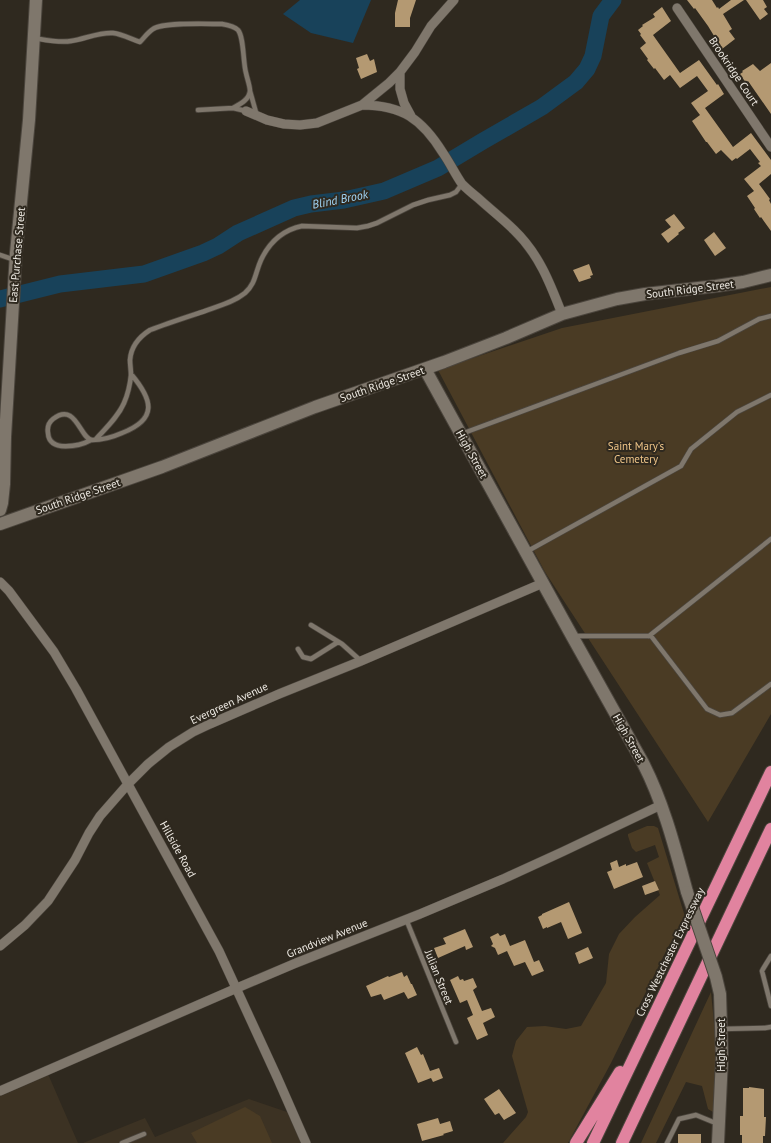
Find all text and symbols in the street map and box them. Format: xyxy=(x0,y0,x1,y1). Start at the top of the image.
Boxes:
street label: Brookridge Court xyxy=(706,34,762,108)
water label: Blind Brook xyxy=(311,186,370,212)
street label: East Purchase Street xyxy=(6,206,28,303)
street label: South Ridge Street xyxy=(645,277,735,301)
street label: South Ridge Street xyxy=(338,363,426,405)
street label: High Street xyxy=(453,427,491,481)
park label: Saint Mary's Cemetery xyxy=(608,439,665,466)
street label: South Ridge Street xyxy=(34,475,122,517)
street label: Evergreen Avenue xyxy=(188,679,270,727)
street label: High Street xyxy=(610,711,648,765)
street label: Hillside Road xyxy=(157,818,199,880)
street label: Cross Westchester Expressway xyxy=(633,884,708,1019)
street label: Grandview Avenue xyxy=(284,915,370,961)
street label: Julian Street xyxy=(421,947,456,1007)
street label: High Street xyxy=(714,1018,728,1072)

